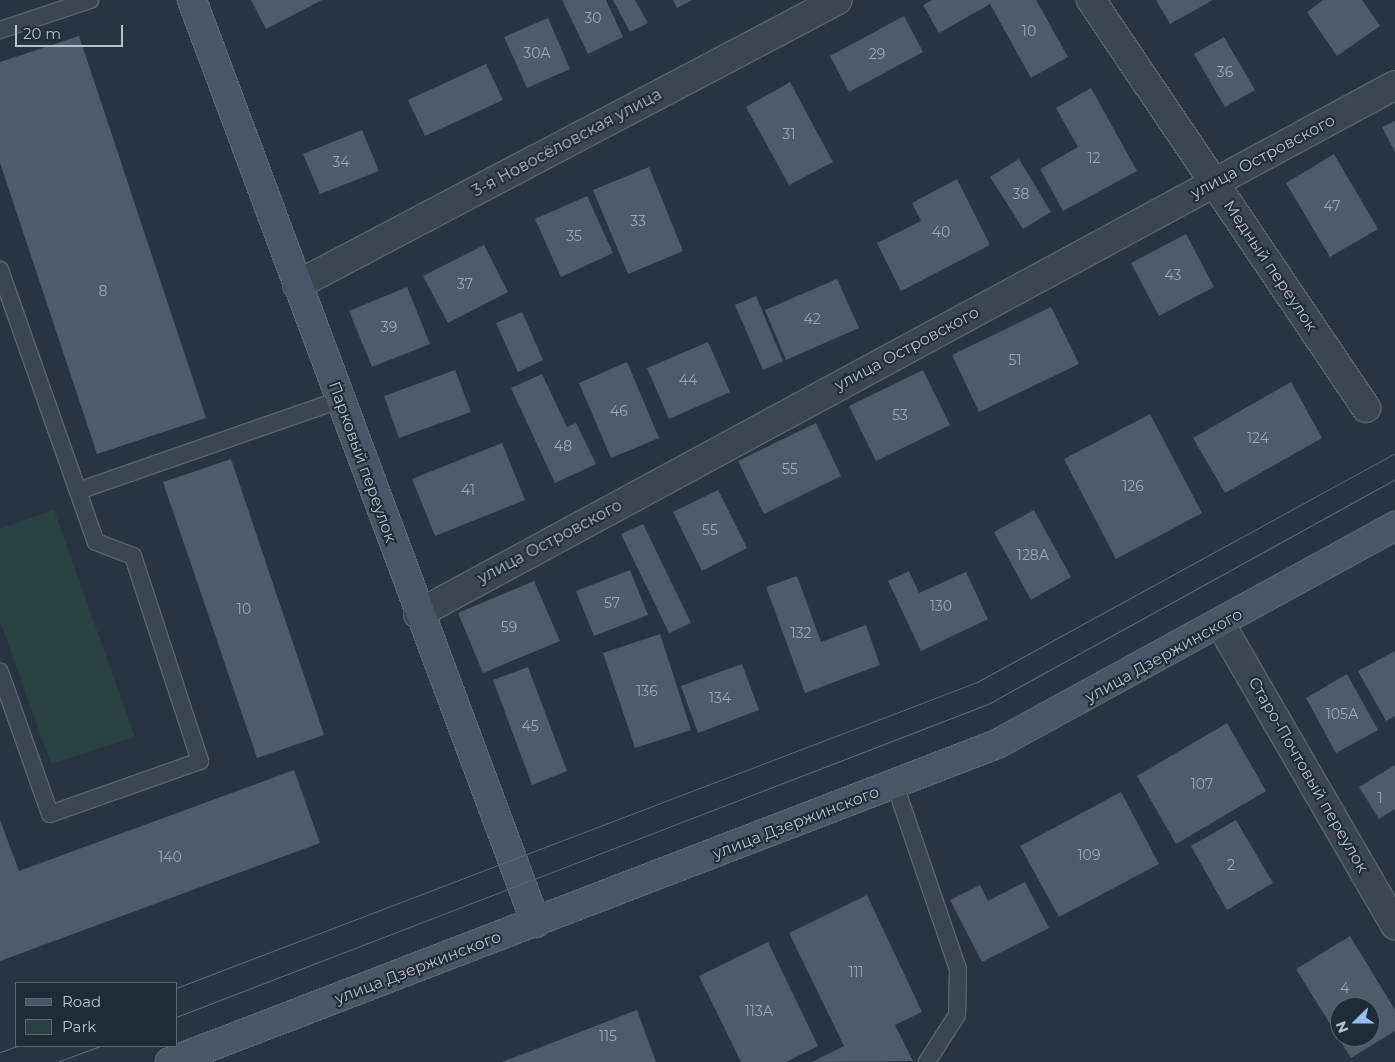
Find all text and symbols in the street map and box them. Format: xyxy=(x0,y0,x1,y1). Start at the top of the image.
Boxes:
house number: 30 xyxy=(584,10,602,26)
scale bar xyxy=(18,15,125,47)
house number: 10 xyxy=(1022,23,1036,39)
text: 20 m xyxy=(23,24,61,43)
house number: 30А xyxy=(523,45,551,61)
house number: 29 xyxy=(869,46,885,62)
house number: 36 xyxy=(1217,64,1233,80)
street label: 3-я Новосёловская улица xyxy=(469,85,665,201)
street label: улица Островского xyxy=(1188,111,1338,203)
house number: 31 xyxy=(783,126,795,142)
house number: 12 xyxy=(1087,150,1101,166)
house number: 34 xyxy=(332,154,350,170)
house number: 38 xyxy=(1013,186,1029,202)
street label: Медный переулок xyxy=(1219,197,1321,335)
house number: 47 xyxy=(1324,198,1340,214)
house number: 33 xyxy=(630,213,646,229)
house number: 40 xyxy=(932,224,950,240)
house number: 35 xyxy=(566,228,582,244)
house number: 43 xyxy=(1165,267,1181,283)
house number: 37 xyxy=(457,276,473,292)
house number: 8 xyxy=(99,283,107,299)
street label: улица Островского xyxy=(832,303,982,395)
house number: 42 xyxy=(803,311,821,327)
house number: 39 xyxy=(381,319,397,335)
house number: 51 xyxy=(1009,352,1021,368)
house number: 44 xyxy=(679,372,697,388)
street label: Парковый переулок xyxy=(324,379,400,545)
house number: 46 xyxy=(610,403,628,419)
house number: 53 xyxy=(892,407,908,423)
house number: 124 xyxy=(1247,430,1269,446)
house number: 48 xyxy=(554,438,572,454)
house number: 55 xyxy=(782,461,798,477)
house number: 126 xyxy=(1122,478,1144,494)
house number: 41 xyxy=(461,482,475,498)
street label: улица Островского xyxy=(475,496,625,588)
house number: 55 xyxy=(702,522,718,538)
house number: 128А xyxy=(1017,547,1049,563)
house number: 57 xyxy=(604,595,620,611)
house number: 130 xyxy=(930,598,952,614)
house number: 10 xyxy=(237,601,251,617)
street label: улица Дзержинского xyxy=(1082,605,1246,707)
house number: 59 xyxy=(501,619,517,635)
house number: 132 xyxy=(791,625,811,641)
street label: Старо-Почтовый переулок xyxy=(1244,674,1372,876)
house number: 136 xyxy=(636,683,658,699)
house number: 134 xyxy=(709,690,731,706)
house number: 105А xyxy=(1326,706,1358,722)
house number: 45 xyxy=(521,718,539,734)
house number: 107 xyxy=(1191,776,1213,792)
street label: улица Дзержинского xyxy=(710,782,882,864)
house number: 1 xyxy=(1377,790,1383,806)
house number: 109 xyxy=(1078,847,1100,863)
house number: 140 xyxy=(158,849,182,865)
house number: 2 xyxy=(1227,857,1235,873)
street label: улица Дзержинского xyxy=(332,927,504,1009)
house number: 111 xyxy=(848,964,864,980)
house number: 4 xyxy=(1340,980,1350,996)
legend xyxy=(15,982,178,1047)
text: Road xyxy=(62,992,101,1011)
north arrow xyxy=(1330,997,1380,1047)
house number: 113А xyxy=(745,1003,773,1019)
text: Park xyxy=(62,1017,96,1036)
text: N xyxy=(1332,1019,1352,1036)
house number: 115 xyxy=(599,1028,617,1044)

